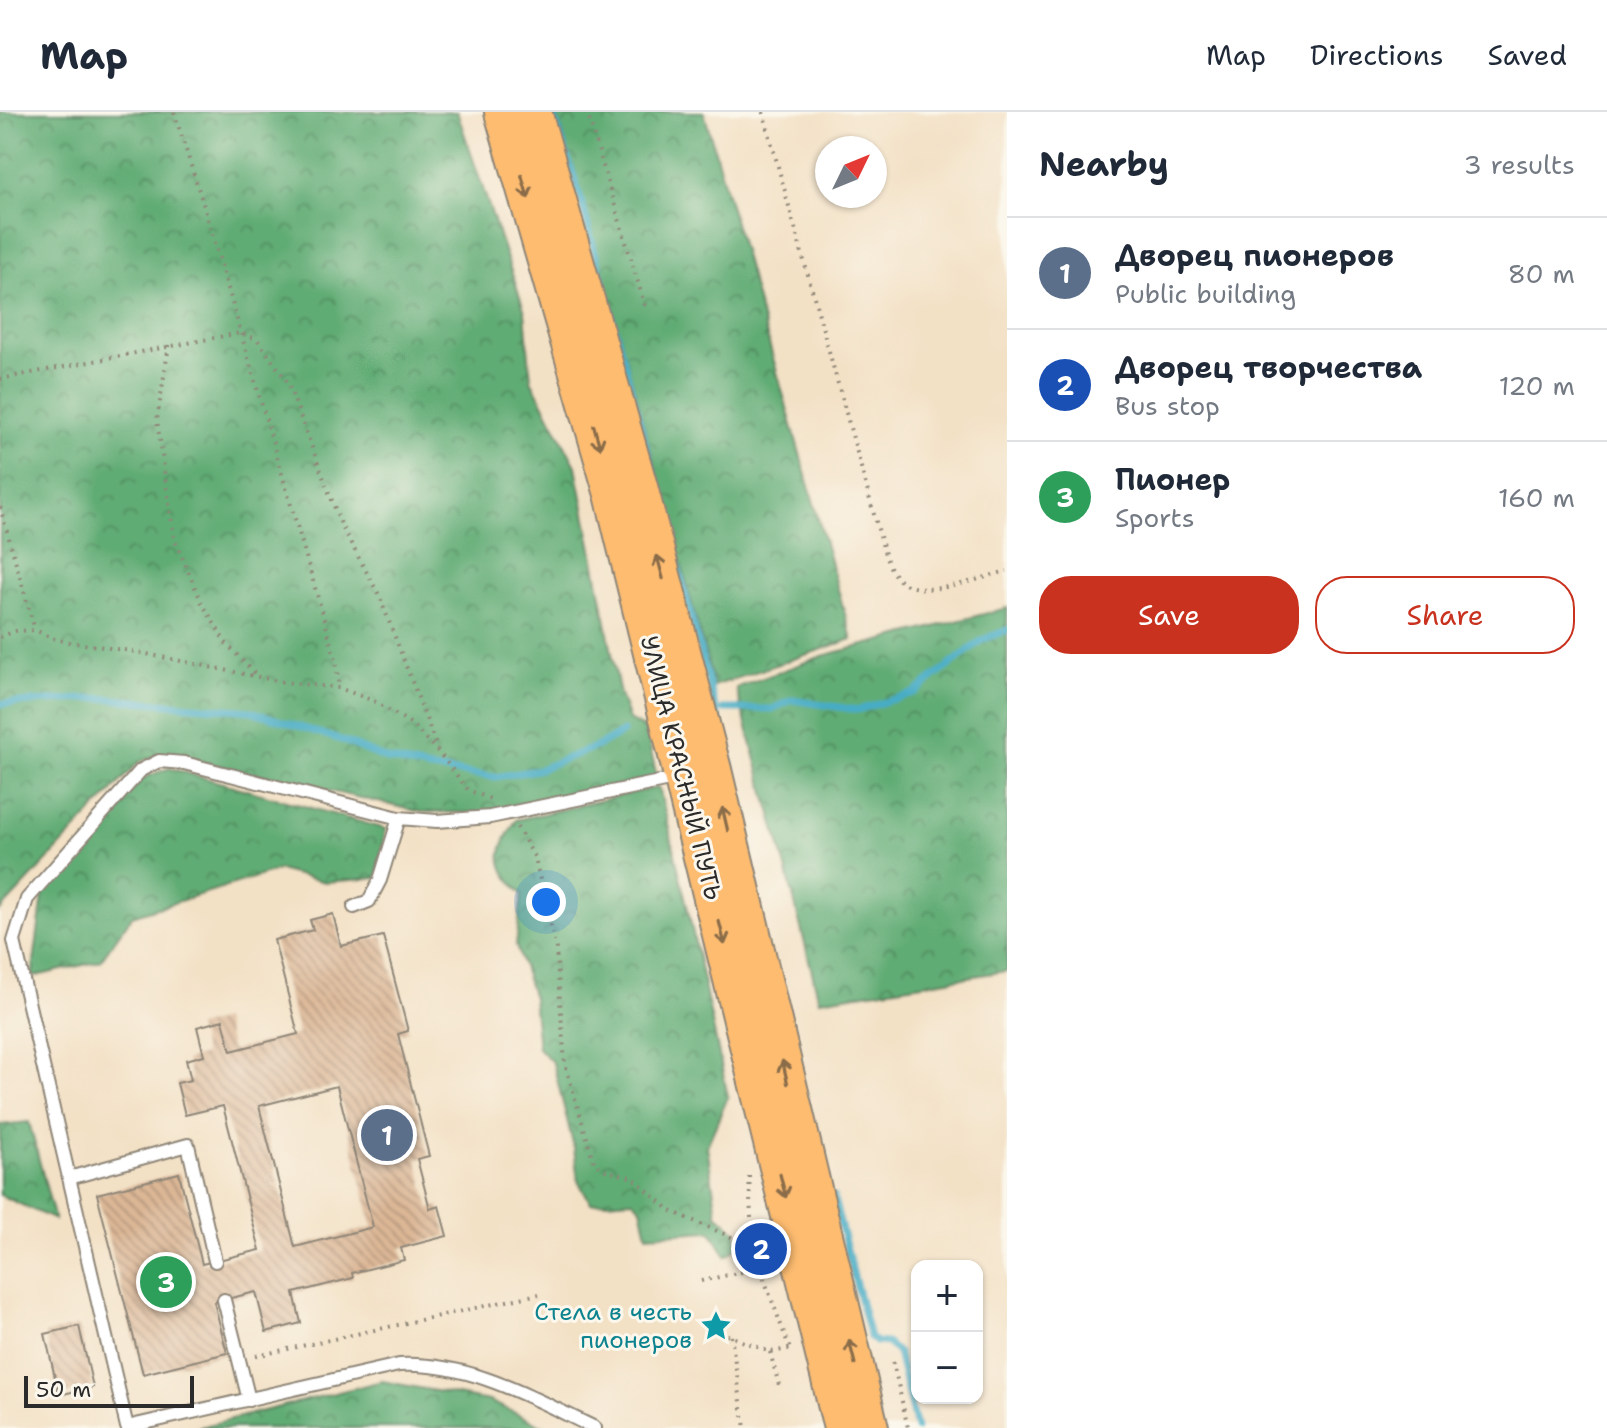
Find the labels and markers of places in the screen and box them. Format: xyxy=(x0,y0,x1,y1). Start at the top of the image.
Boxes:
pin: 1 xyxy=(361,1105,413,1165)
pin: 2 xyxy=(735,1219,787,1279)
pin: 3 xyxy=(140,1252,192,1312)
place label: Стела в честь пионеров xyxy=(534,1296,692,1356)
place icon: Стела в честь пионеров xyxy=(699,1309,733,1343)

